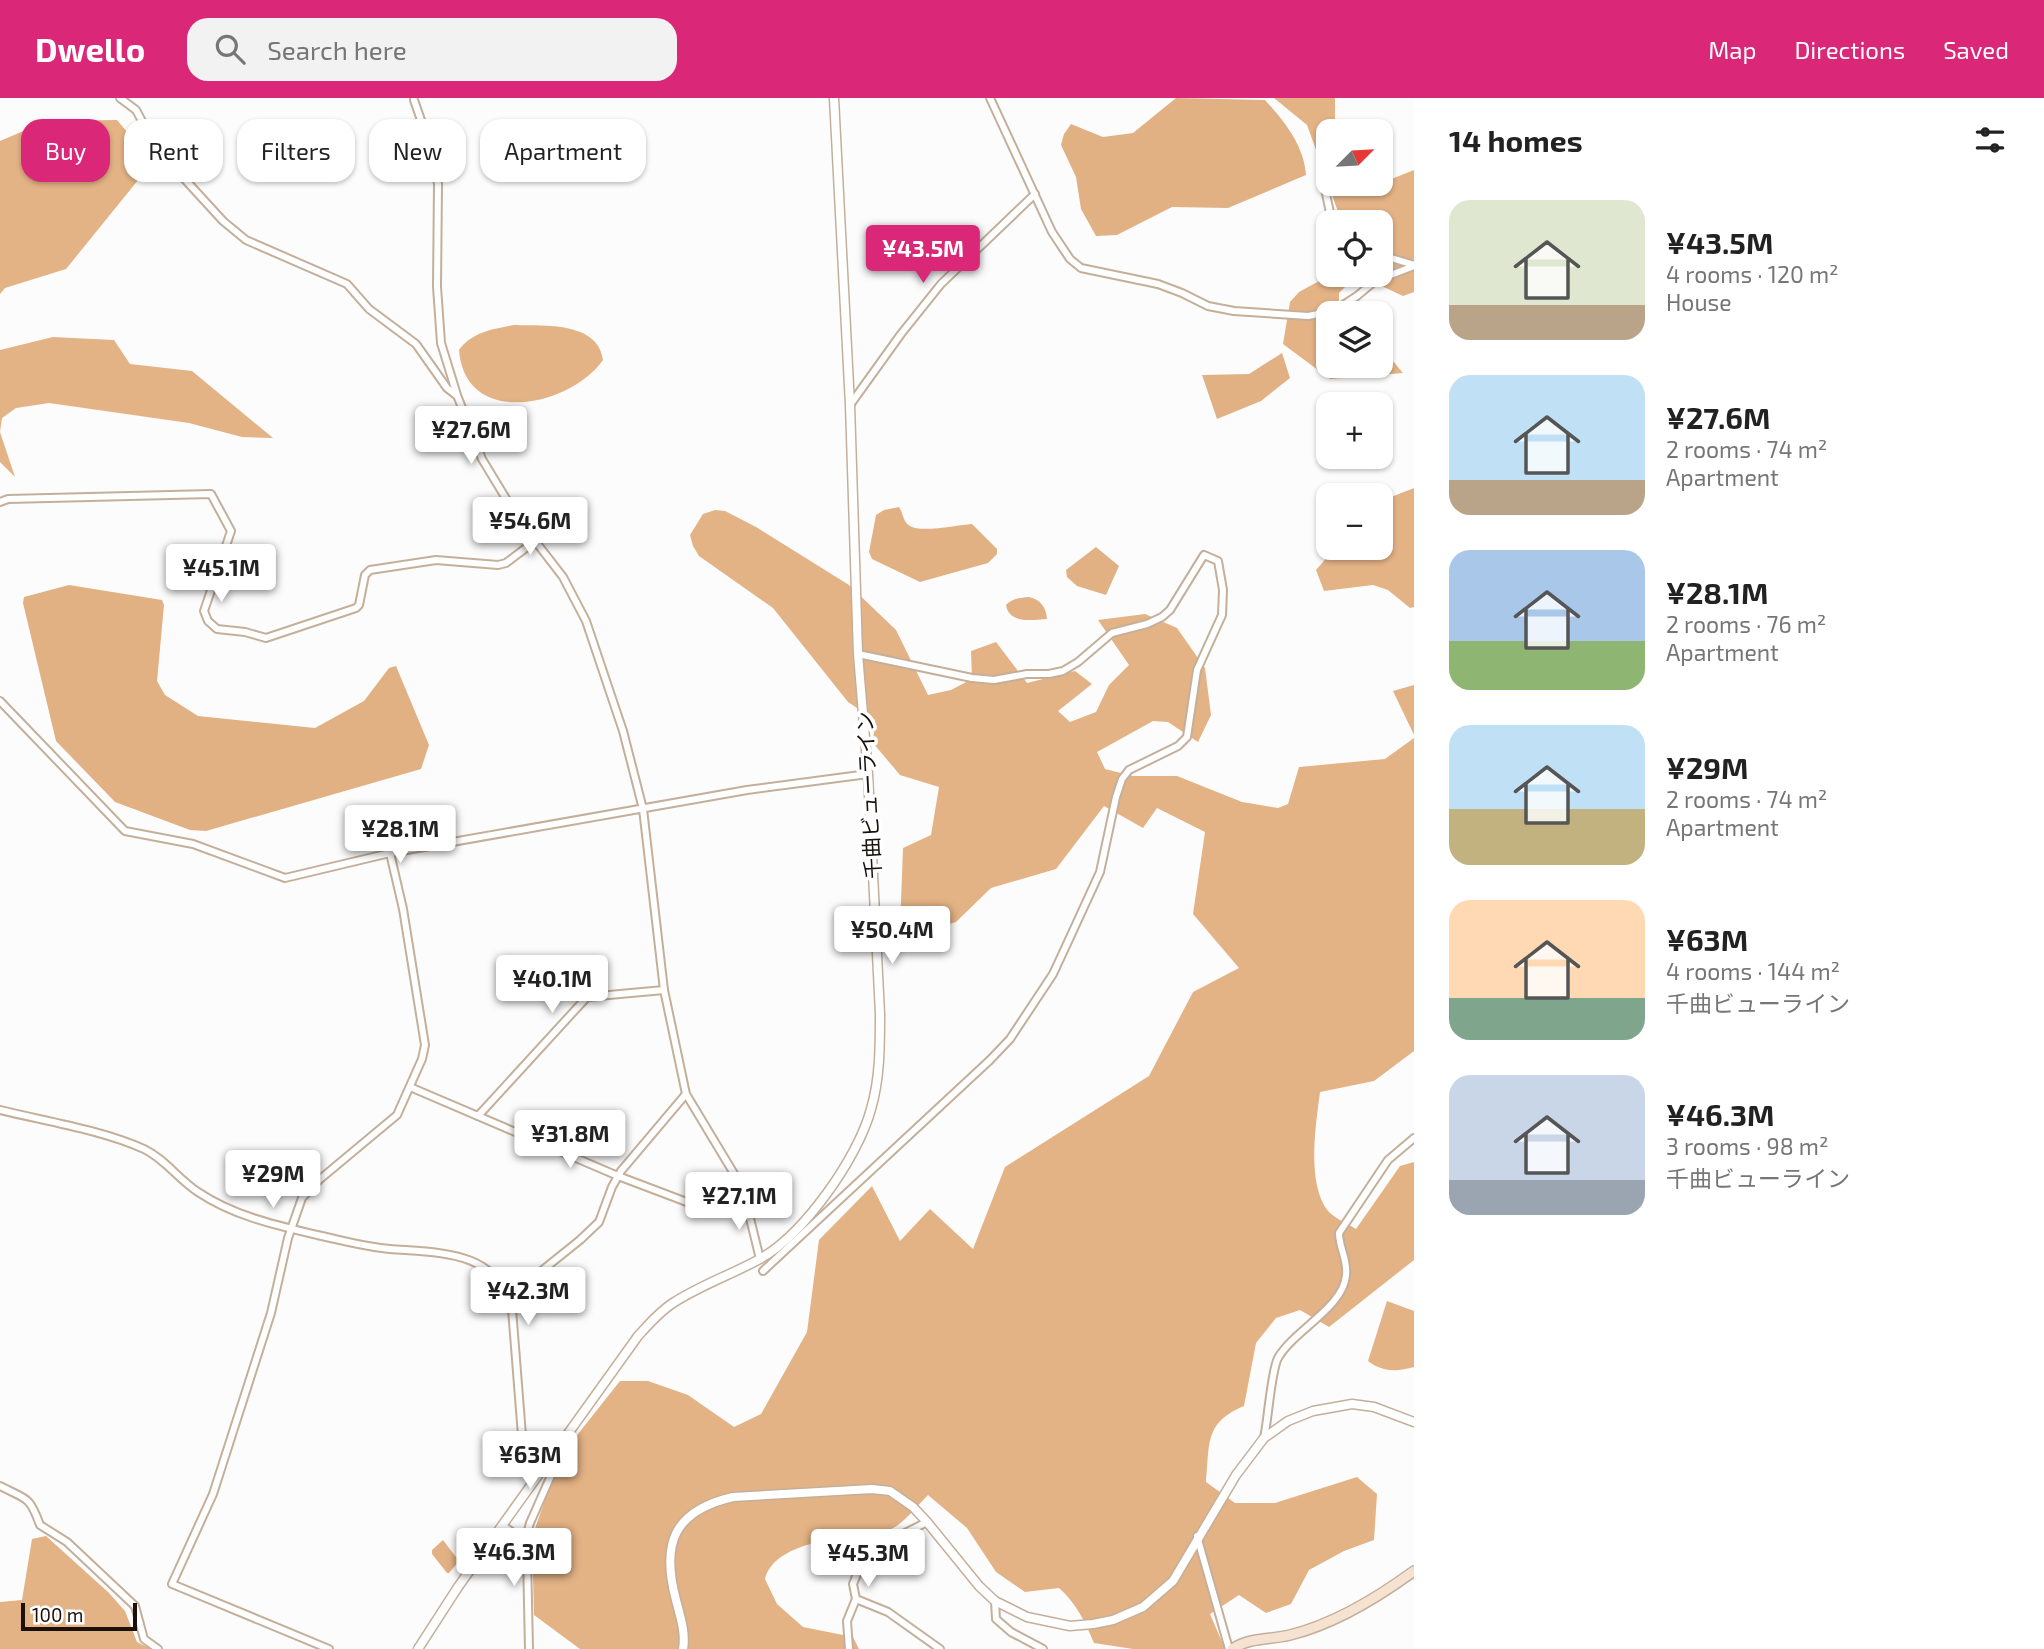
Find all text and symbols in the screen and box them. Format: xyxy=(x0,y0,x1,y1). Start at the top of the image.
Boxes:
search box xyxy=(187,18,677,81)
text: Dwello xyxy=(35,29,145,69)
icon: search xyxy=(211,30,249,68)
text: Search here xyxy=(267,34,407,65)
text: Map xyxy=(1708,35,1756,64)
text: Directions xyxy=(1794,35,1905,64)
text: Saved xyxy=(1943,35,2009,64)
chip: Buy xyxy=(21,119,110,182)
chip: Rent xyxy=(124,119,223,182)
chip: Filters xyxy=(237,119,355,182)
chip: New xyxy=(369,119,466,182)
chip: Apartment xyxy=(480,119,646,182)
north arrow xyxy=(1316,119,1393,196)
map controls xyxy=(1316,119,1393,560)
icon: filters xyxy=(1971,121,2009,159)
text: 14 homes xyxy=(1449,122,1583,158)
button: locate xyxy=(1316,210,1393,287)
text: ¥43.5M xyxy=(1666,224,1773,260)
pin: ¥43.5M xyxy=(866,226,980,285)
icon: home xyxy=(1505,228,1589,312)
text: ¥43.5M xyxy=(882,234,964,262)
text: 4 rooms · 120 m² xyxy=(1666,260,1839,288)
text: House xyxy=(1666,288,1732,316)
button: layers xyxy=(1316,301,1393,378)
button: + xyxy=(1316,392,1393,469)
text: ¥27.6M xyxy=(1666,399,1770,435)
icon: home xyxy=(1505,403,1589,487)
pin: ¥27.6M xyxy=(414,406,528,466)
text: ¥27.6M xyxy=(431,415,511,443)
text: 2 rooms · 74 m² xyxy=(1666,435,1827,463)
text: Apartment xyxy=(1666,463,1779,491)
button: − xyxy=(1316,483,1393,560)
pin: ¥54.6M xyxy=(473,498,587,557)
text: ¥54.6M xyxy=(489,506,571,534)
pin: ¥45.1M xyxy=(164,545,278,604)
text: ¥45.1M xyxy=(182,553,260,581)
text: ¥28.1M xyxy=(1666,574,1768,610)
icon: home xyxy=(1505,578,1589,662)
text: 2 rooms · 76 m² xyxy=(1666,610,1826,638)
text: Apartment xyxy=(1666,638,1779,666)
street label: 千曲ビューライン xyxy=(851,710,885,880)
text: ¥29M xyxy=(1666,749,1749,785)
icon: home xyxy=(1505,753,1589,837)
text: 2 rooms · 74 m² xyxy=(1666,785,1827,813)
pin: ¥28.1M xyxy=(343,806,457,865)
text: Apartment xyxy=(1666,813,1779,841)
text: ¥28.1M xyxy=(361,814,439,842)
pin: ¥50.4M xyxy=(835,906,949,966)
text: ¥50.4M xyxy=(850,915,934,943)
text: ¥63M xyxy=(1666,921,1748,957)
icon: home xyxy=(1505,928,1589,1012)
pin: ¥40.1M xyxy=(495,956,609,1015)
text: 4 rooms · 144 m² xyxy=(1666,957,1840,985)
text: ¥40.1M xyxy=(512,964,592,992)
text: 千曲ビューライン xyxy=(1666,989,1850,1017)
text: ¥46.3M xyxy=(1666,1096,1775,1132)
icon: home xyxy=(1505,1103,1589,1187)
pin: ¥31.8M xyxy=(513,1110,627,1170)
text: ¥31.8M xyxy=(530,1119,610,1147)
text: 3 rooms · 98 m² xyxy=(1666,1132,1828,1160)
pin: ¥29M xyxy=(232,1150,314,1210)
text: ¥29M xyxy=(241,1159,305,1187)
text: 千曲ビューライン xyxy=(1666,1164,1850,1192)
pin: ¥27.1M xyxy=(682,1172,796,1232)
text: ¥27.1M xyxy=(701,1181,777,1209)
pin: ¥42.3M xyxy=(471,1268,585,1327)
text: ¥42.3M xyxy=(487,1276,569,1304)
pin: ¥63M xyxy=(489,1432,571,1491)
text: ¥63M xyxy=(499,1440,561,1468)
pin: ¥46.3M xyxy=(457,1528,571,1588)
pin: ¥45.3M xyxy=(811,1530,925,1589)
text: ¥46.3M xyxy=(472,1537,556,1565)
text: ¥45.3M xyxy=(827,1538,909,1566)
scale bar xyxy=(21,1600,136,1632)
text: 100 m xyxy=(32,1603,83,1626)

